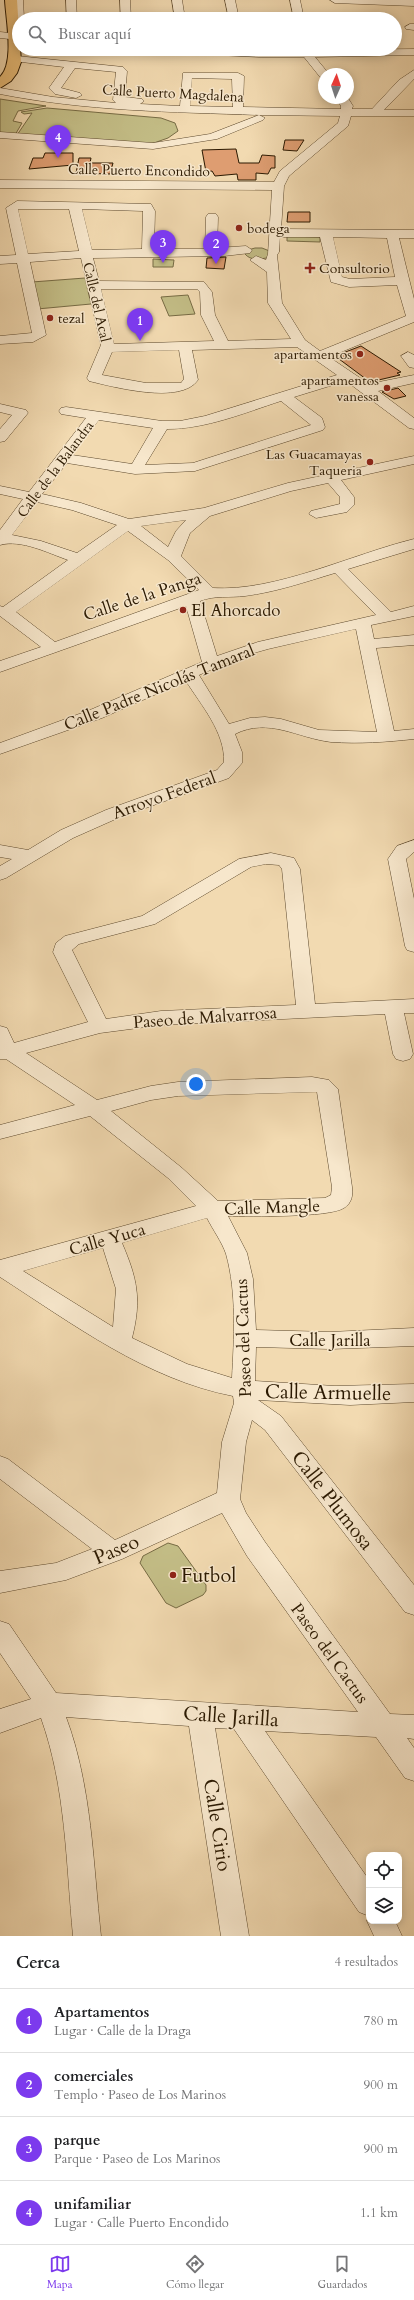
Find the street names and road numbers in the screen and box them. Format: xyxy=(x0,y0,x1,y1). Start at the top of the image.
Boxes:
street label: Calle Puerto Magdalena xyxy=(102,80,244,107)
street label: Calle Puerto Encondido xyxy=(68,160,211,181)
street label: Calle del Acal xyxy=(78,260,115,344)
street label: Calle de la Balandra xyxy=(13,417,98,522)
street label: Calle de la Panga xyxy=(80,566,205,626)
street label: Calle Padre Nicolás Tamaral xyxy=(60,638,259,736)
street label: Arroyo Federal xyxy=(109,766,220,825)
street label: Paseo de Malvarrosa xyxy=(132,1001,278,1034)
street label: Calle Mangle xyxy=(224,1194,320,1221)
street label: Calle Yuca xyxy=(66,1217,149,1261)
street label: Paseo del Cactus xyxy=(230,1278,257,1398)
street label: Calle Jarilla xyxy=(289,1329,371,1352)
street label: Calle Armuelle xyxy=(265,1378,391,1407)
street label: Calle Plumosa xyxy=(285,1445,380,1556)
street label: Paseo xyxy=(89,1528,143,1571)
street label: Paseo del Cactus xyxy=(285,1599,374,1708)
street label: Calle Jarilla xyxy=(182,1700,280,1733)
street label: Calle Cirio xyxy=(197,1777,238,1873)

